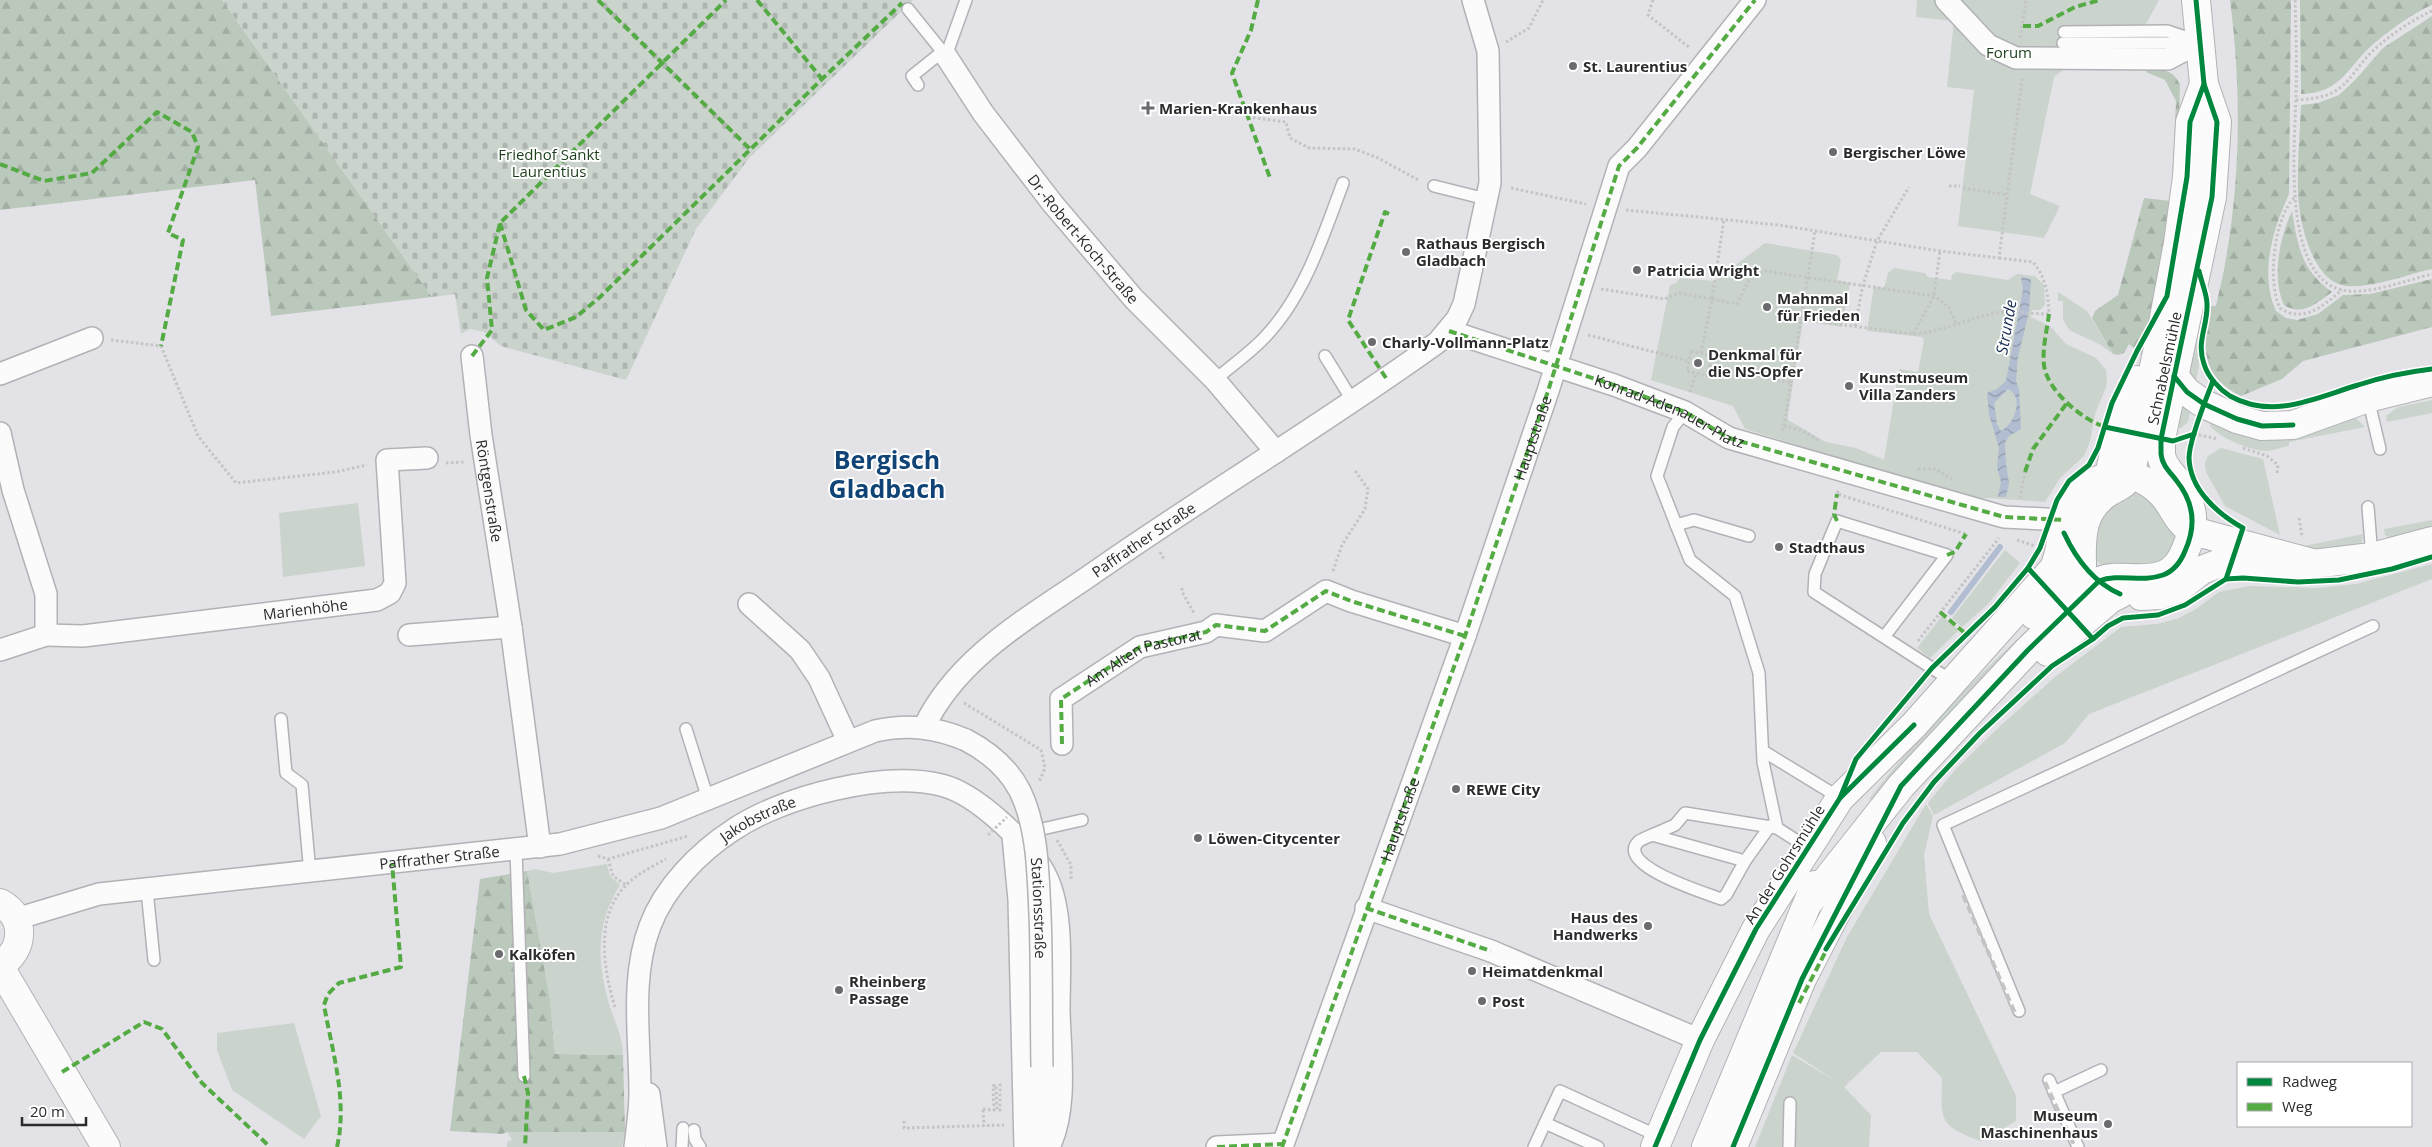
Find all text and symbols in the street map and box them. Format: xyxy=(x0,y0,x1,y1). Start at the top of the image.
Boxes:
park label: Forum xyxy=(1986,42,2032,62)
place label: St. Laurentius xyxy=(1583,56,1687,76)
marker: St. Laurentius xyxy=(1567,60,1579,72)
place label: Marien-Krankenhaus xyxy=(1159,98,1317,118)
marker: Marien-Krankenhaus xyxy=(1141,101,1155,115)
place label: Bergischer Löwe xyxy=(1843,142,1966,162)
park label: Friedhof Sankt Laurentius xyxy=(498,144,600,181)
marker: Bergischer Löwe xyxy=(1827,146,1839,158)
street label: Dr.-Robert-Koch-Straße xyxy=(1023,170,1144,308)
place label: Rathaus Bergisch Gladbach xyxy=(1416,233,1545,270)
marker: Rathaus Bergisch Gladbach xyxy=(1400,246,1412,258)
place label: Patricia Wright xyxy=(1647,260,1760,280)
marker: Patricia Wright xyxy=(1631,264,1643,276)
place label: Mahnmal für Frieden xyxy=(1777,288,1860,325)
water label: Strunde xyxy=(1990,298,2022,356)
marker: Mahnmal für Frieden xyxy=(1761,301,1773,313)
street label: Schnabelsmühle xyxy=(2142,310,2186,426)
place label: Charly-Vollmann-Platz xyxy=(1382,332,1549,352)
marker: Charly-Vollmann-Platz xyxy=(1366,336,1378,348)
place label: Denkmal für die NS-Opfer xyxy=(1708,344,1803,381)
marker: Denkmal für die NS-Opfer xyxy=(1692,357,1704,369)
place label: Kunstmuseum Villa Zanders xyxy=(1859,367,1968,404)
street label: Konrad-Adenauer-Platz xyxy=(1592,369,1747,452)
marker: Kunstmuseum Villa Zanders xyxy=(1843,380,1855,392)
street label: Hauptstraße xyxy=(1509,393,1556,483)
street label: Röntgenstraße xyxy=(472,438,508,543)
district label: Bergisch Gladbach xyxy=(829,442,945,505)
street label: Paffrather Straße xyxy=(1088,497,1199,581)
place label: Stadthaus xyxy=(1789,537,1865,557)
marker: Stadthaus xyxy=(1773,541,1785,553)
street label: Marienhöhe xyxy=(262,594,349,624)
street label: Am Alten Pastorat xyxy=(1081,623,1203,690)
street label: Hauptstraße xyxy=(1375,775,1424,864)
place label: REWE City xyxy=(1466,779,1541,799)
marker: REWE City xyxy=(1450,783,1462,795)
street label: Jakobstraße xyxy=(714,791,798,847)
street label: An der Gohrsmühle xyxy=(1739,801,1829,927)
place label: Löwen-Citycenter xyxy=(1208,828,1340,848)
marker: Löwen-Citycenter xyxy=(1192,832,1204,844)
street label: Paffrather Straße xyxy=(378,841,500,874)
street label: Stationsstraße xyxy=(1027,857,1051,959)
place label: Haus des Handwerks xyxy=(1553,907,1638,944)
marker: Haus des Handwerks xyxy=(1642,920,1654,932)
place label: Kalköfen xyxy=(509,944,576,964)
marker: Kalköfen xyxy=(493,948,505,960)
place label: Heimatdenkmal xyxy=(1482,961,1603,981)
marker: Heimatdenkmal xyxy=(1466,965,1478,977)
place label: Rheinberg Passage xyxy=(849,971,926,1008)
marker: Rheinberg Passage xyxy=(833,984,845,996)
place label: Post xyxy=(1492,991,1525,1011)
marker: Post xyxy=(1476,995,1488,1007)
legend xyxy=(2237,1062,2412,1127)
text: Radweg xyxy=(2282,1071,2337,1091)
scale bar xyxy=(22,1094,86,1126)
text: Weg xyxy=(2282,1096,2312,1116)
text: 20 m xyxy=(30,1101,65,1121)
place label: Museum Maschinenhaus xyxy=(1980,1105,2098,1142)
marker: Museum Maschinenhaus xyxy=(2102,1118,2114,1130)

